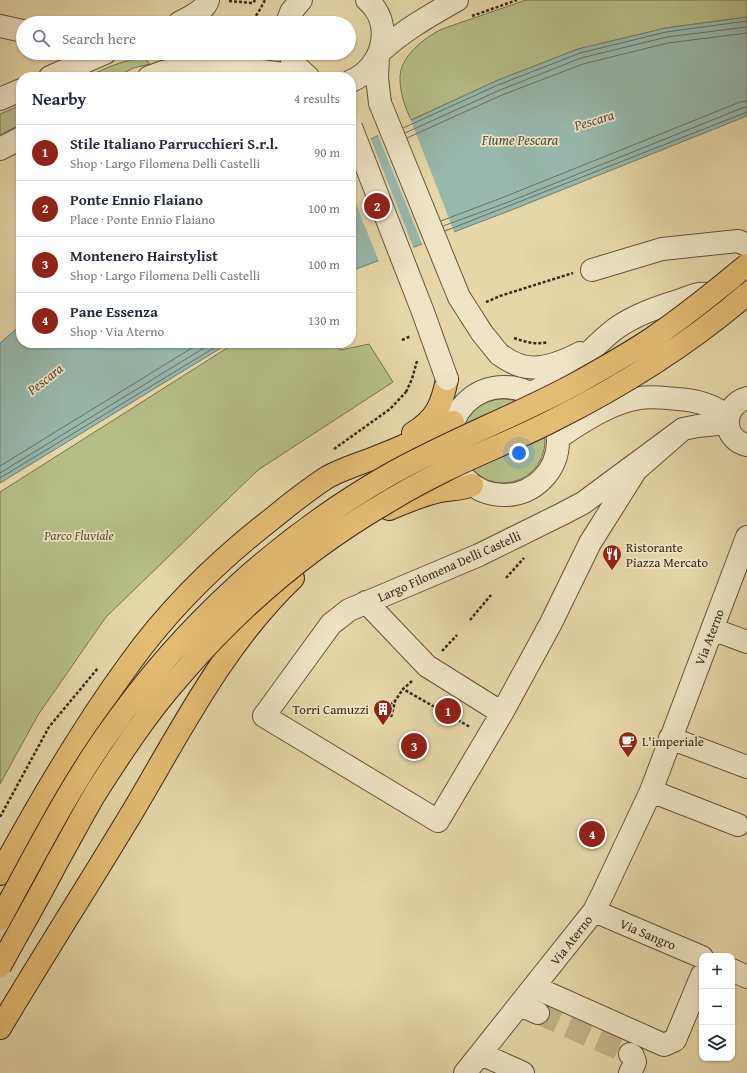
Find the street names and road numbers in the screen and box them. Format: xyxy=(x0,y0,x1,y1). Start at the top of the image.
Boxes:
street label: Largo Filomena Delli Castelli xyxy=(375,526,524,607)
street label: Via Aterno xyxy=(690,606,729,668)
street label: Via Aterno xyxy=(546,911,597,969)
street label: Via Sangro xyxy=(617,914,679,955)

